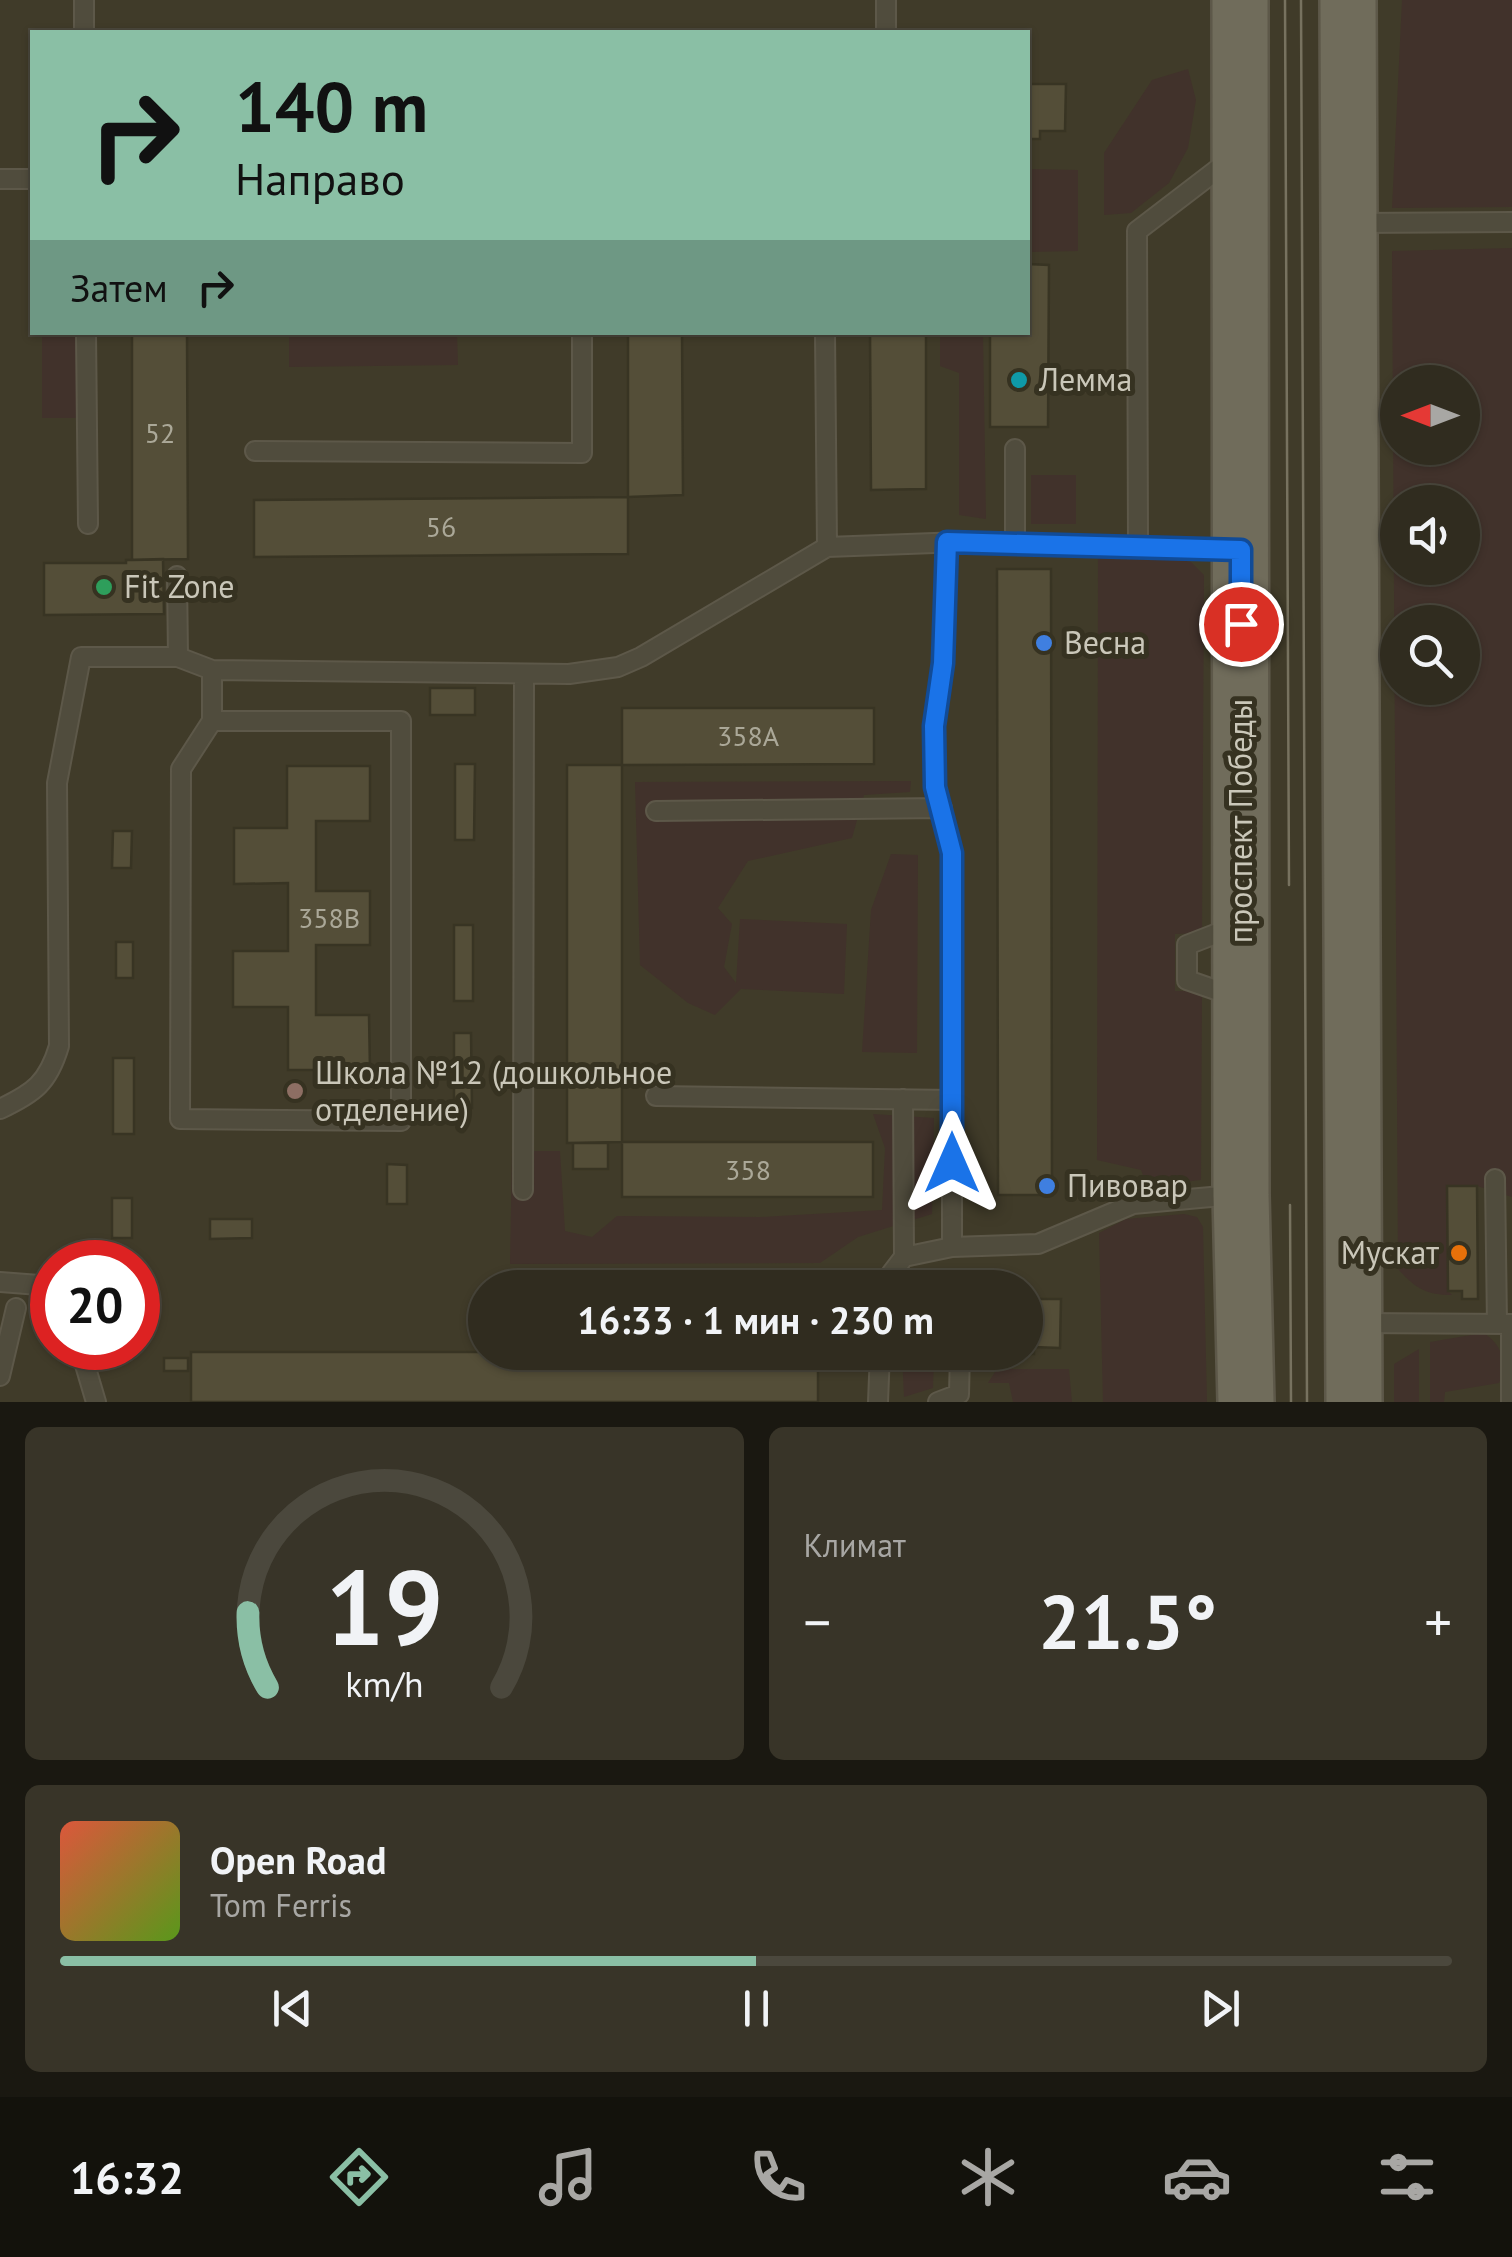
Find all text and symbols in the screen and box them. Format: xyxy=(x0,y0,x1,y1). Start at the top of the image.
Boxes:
text: 140 m xyxy=(235,61,428,151)
icon: right xyxy=(70,70,200,200)
text: Направо xyxy=(235,149,405,207)
icon: right xyxy=(188,260,243,315)
text: Затем xyxy=(70,263,168,312)
place label: Лемма xyxy=(1038,358,1132,400)
north arrow xyxy=(1380,365,1480,465)
map controls xyxy=(1380,365,1480,705)
marker: Лемма xyxy=(1008,369,1030,391)
house number: 52 xyxy=(145,414,175,451)
button: sound xyxy=(1380,485,1480,585)
house number: 56 xyxy=(426,508,456,545)
place label: Fit Zone xyxy=(124,565,235,607)
marker: Fit Zone xyxy=(93,576,115,598)
pin xyxy=(1199,582,1284,667)
icon: arrive xyxy=(1214,597,1269,652)
button: search xyxy=(1380,605,1480,705)
place label: Весна xyxy=(1064,621,1146,663)
marker: Весна xyxy=(1033,632,1055,654)
street label: проспект Победы xyxy=(1219,699,1261,943)
house number: 358А xyxy=(717,717,780,754)
house number: 358В xyxy=(298,899,360,936)
place label: Школа №12 (дошкольное отделение) xyxy=(315,1051,672,1130)
marker: Школа №12 (дошкольное отделение) xyxy=(284,1080,306,1102)
position arrow xyxy=(900,1111,1004,1215)
house number: 358 xyxy=(725,1151,771,1188)
place label: Пивовар xyxy=(1067,1164,1188,1206)
marker: Пивовар xyxy=(1036,1175,1058,1197)
place label: Мускат xyxy=(1341,1231,1439,1273)
speed limit sign: 20 xyxy=(30,1240,160,1370)
marker: Мускат xyxy=(1448,1242,1470,1264)
text: 16:33 · 1 мин · 230 m xyxy=(577,1295,934,1344)
text: Климат xyxy=(804,1524,906,1566)
text: 19 xyxy=(325,1539,443,1674)
text: 21.5° xyxy=(1038,1573,1217,1670)
text: − xyxy=(804,1586,831,1657)
text: + xyxy=(1424,1586,1452,1657)
text: km/h xyxy=(345,1661,423,1707)
text: Open Road xyxy=(210,1835,386,1884)
text: Tom Ferris xyxy=(210,1884,352,1926)
icon: previous xyxy=(265,1981,320,2036)
icon: pause xyxy=(729,1981,784,2036)
icon: next xyxy=(1193,1981,1248,2036)
icon: directions xyxy=(324,2142,394,2212)
icon: music xyxy=(533,2142,603,2212)
icon: phone xyxy=(743,2142,813,2212)
icon: climate xyxy=(953,2142,1023,2212)
icon: car xyxy=(1162,2142,1232,2212)
icon: filters xyxy=(1372,2142,1442,2212)
text: 16:32 xyxy=(70,2148,184,2206)

